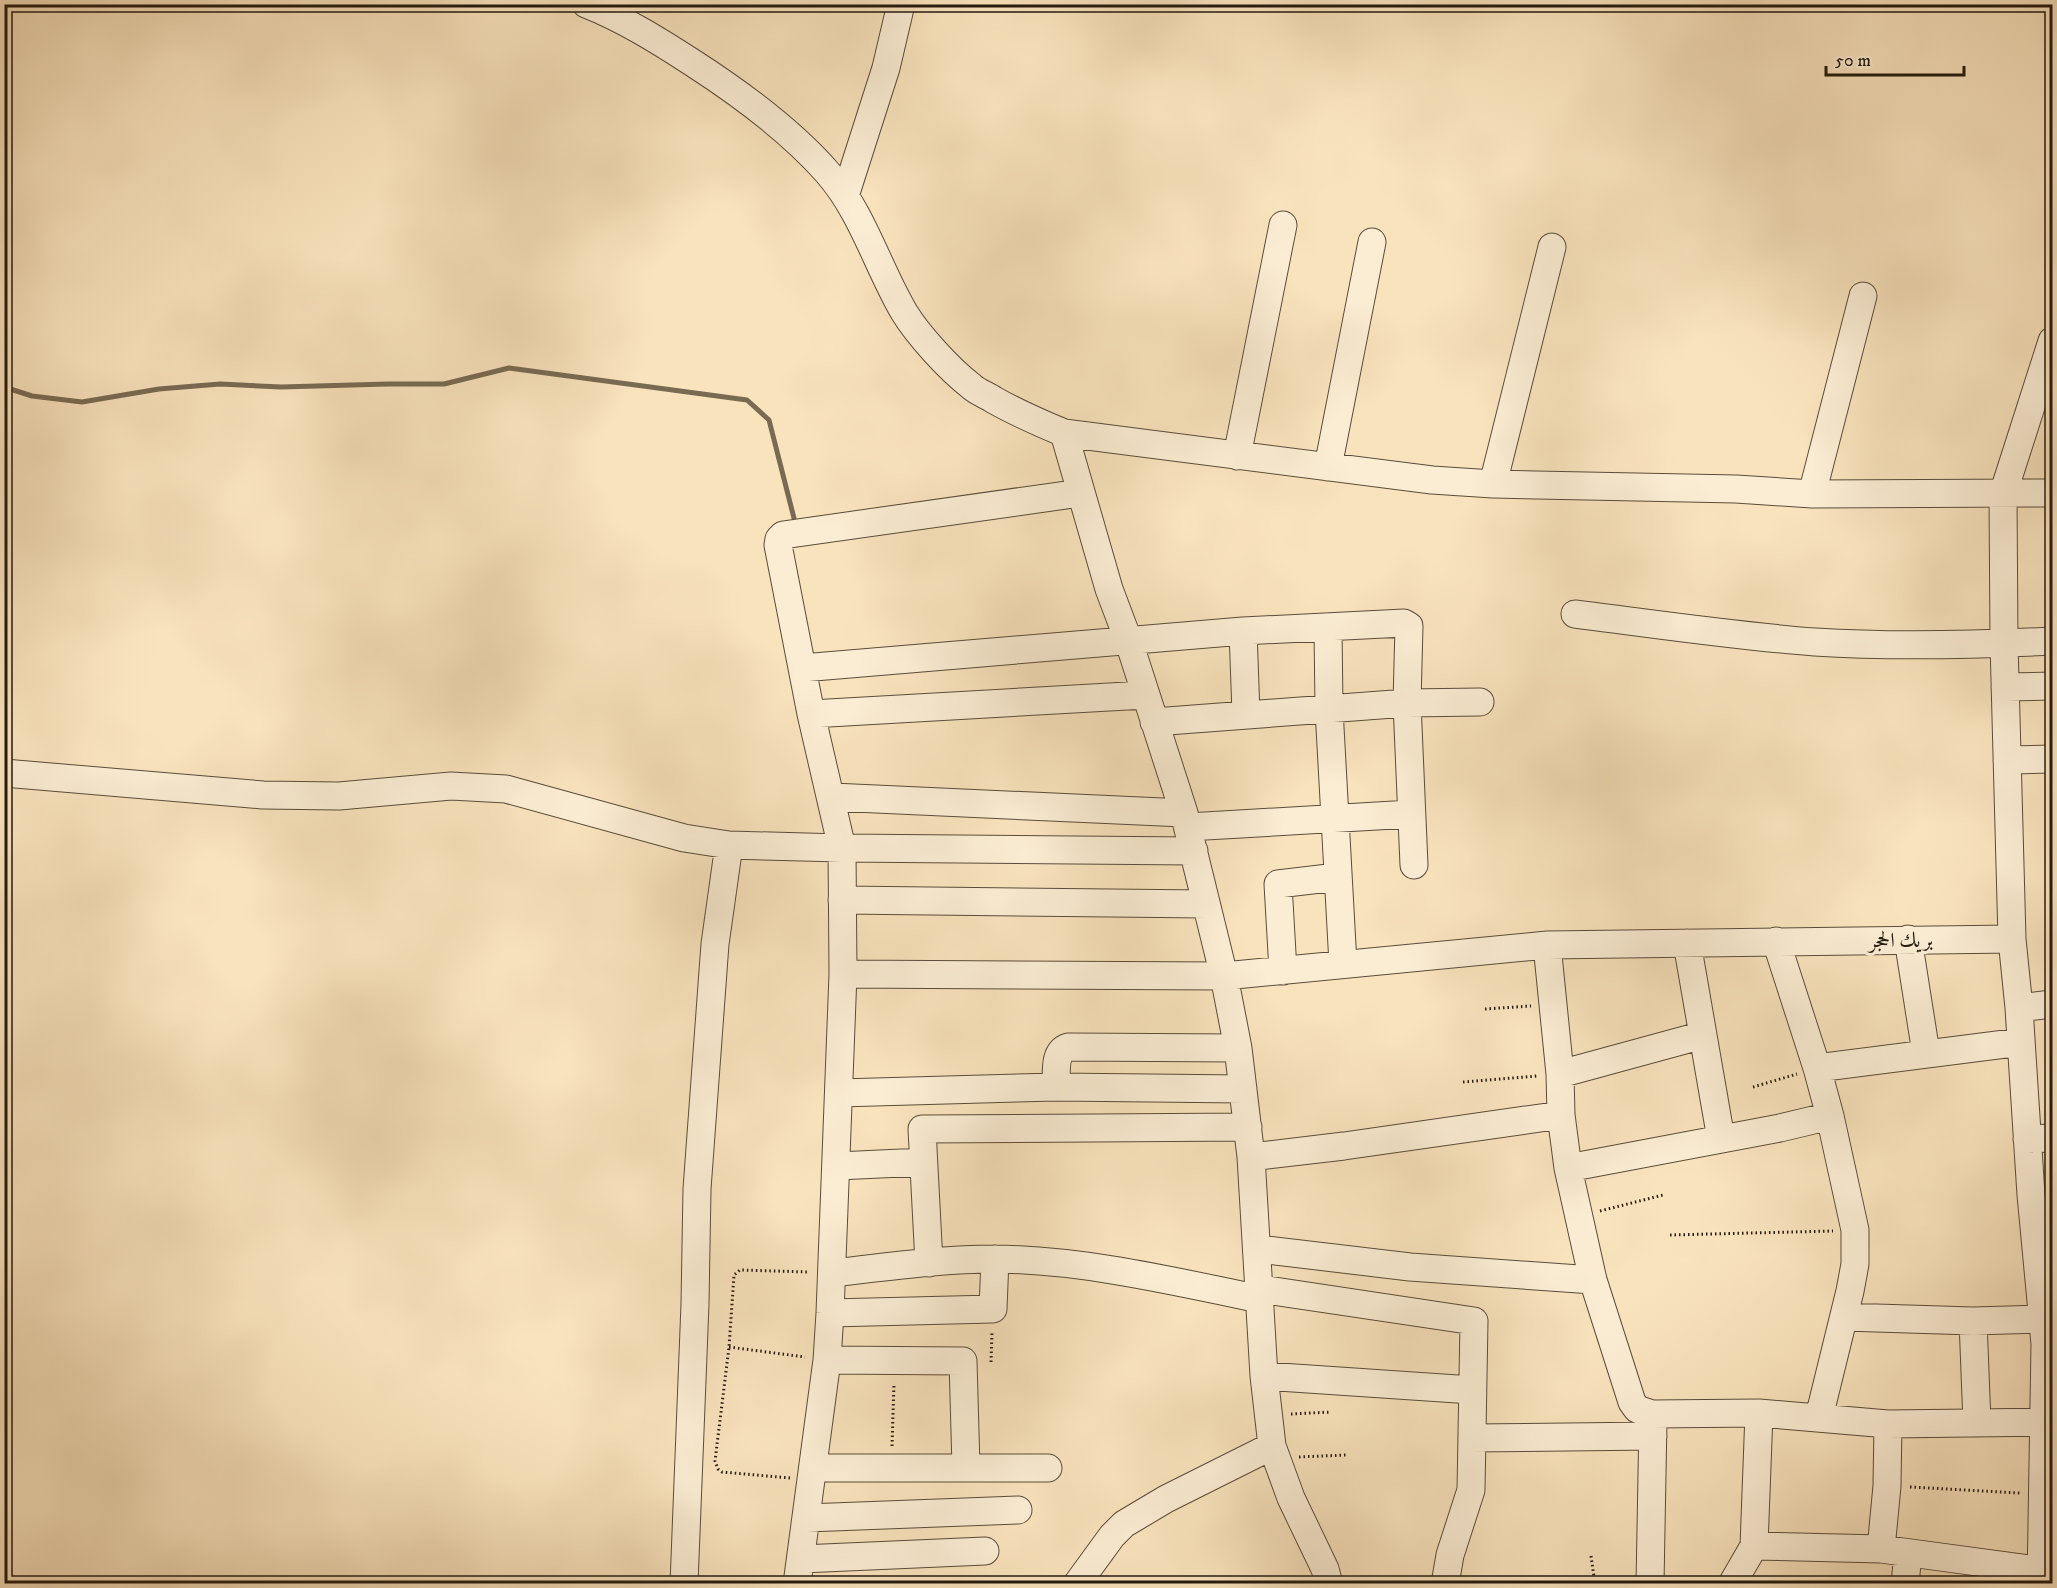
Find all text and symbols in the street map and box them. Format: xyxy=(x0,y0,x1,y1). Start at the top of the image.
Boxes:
scale bar xyxy=(1826,39,1964,77)
text: 50 m xyxy=(1835,50,1871,72)
street label: بريك الحجر xyxy=(1867,928,1933,954)

